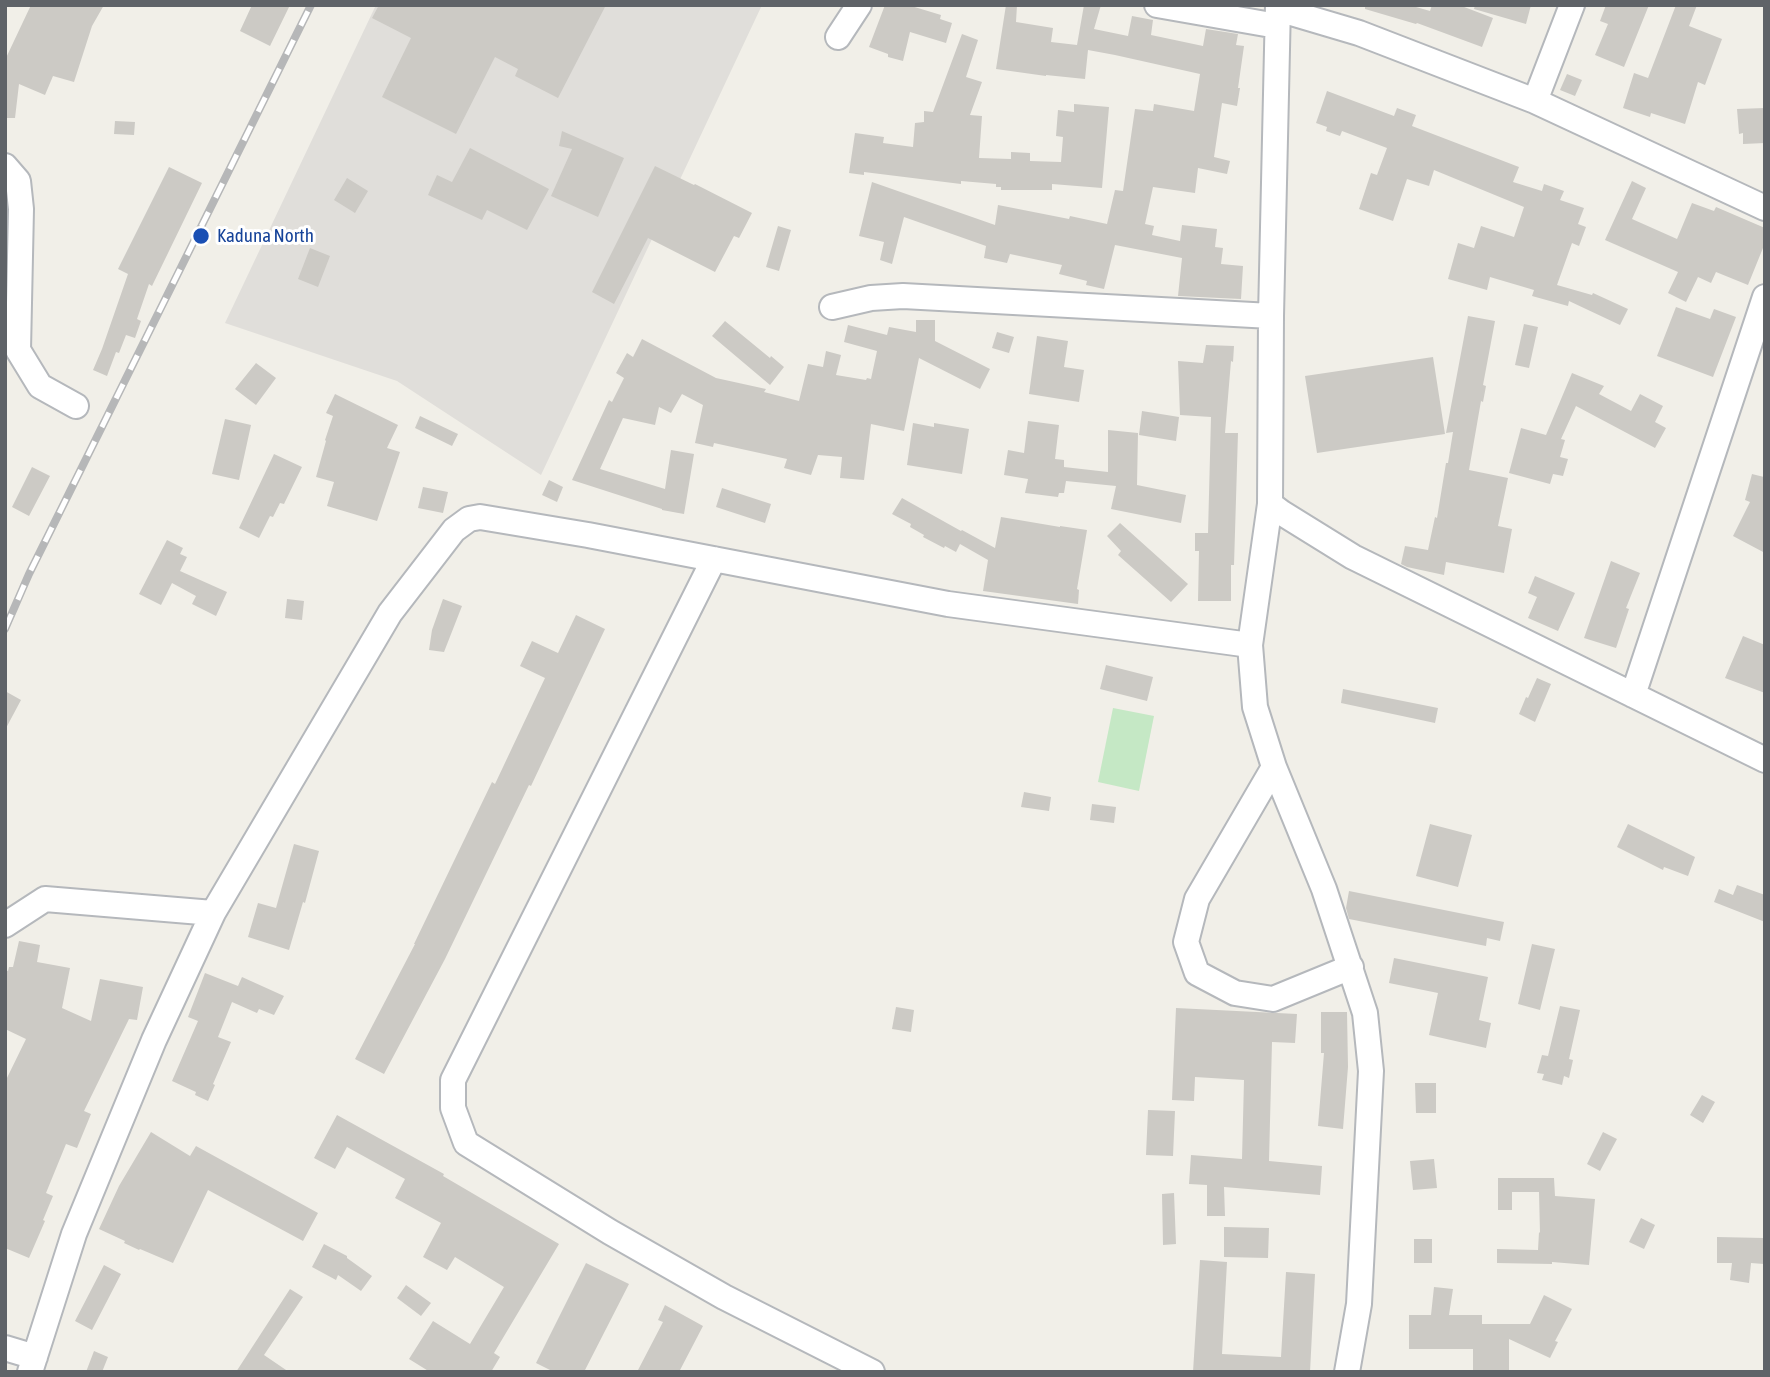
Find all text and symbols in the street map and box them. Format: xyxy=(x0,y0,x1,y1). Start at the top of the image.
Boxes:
place label: Kaduna North xyxy=(217,225,314,247)
marker: Kaduna North xyxy=(191,226,211,246)

